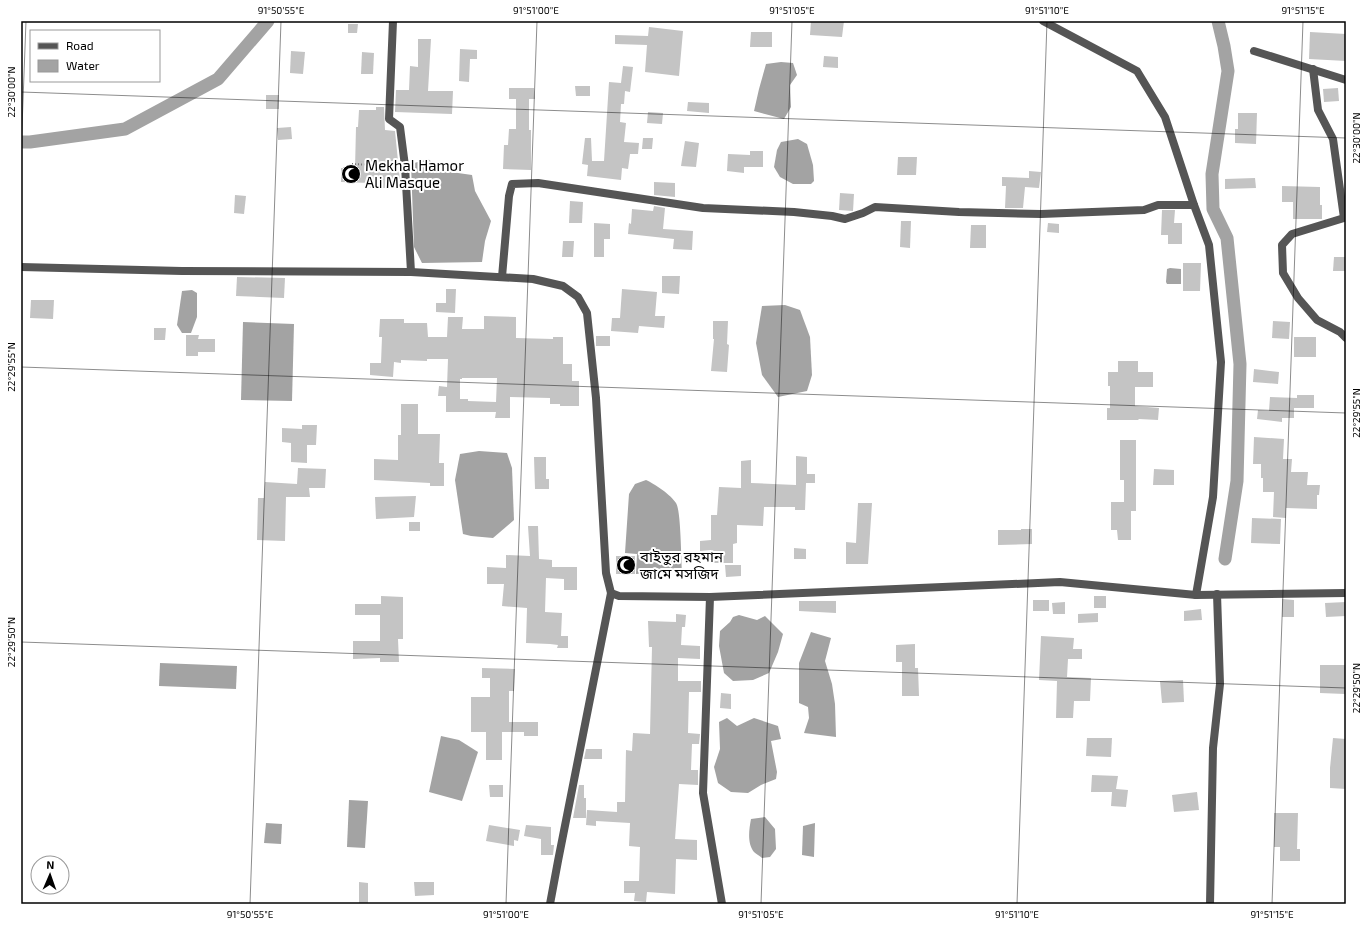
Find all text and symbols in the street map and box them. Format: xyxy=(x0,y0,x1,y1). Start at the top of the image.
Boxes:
text: 91°50'55"E xyxy=(258,4,305,16)
text: 91°51'00"E xyxy=(513,4,559,16)
text: 91°51'05"E xyxy=(769,4,815,16)
text: 91°51'10"E xyxy=(1025,4,1069,16)
text: 91°51'15"E xyxy=(1281,4,1325,16)
legend xyxy=(30,30,160,82)
text: Road xyxy=(66,38,94,52)
text: Water xyxy=(66,58,100,72)
text: 22°30'00"N xyxy=(5,66,17,118)
text: 22°30'00"N xyxy=(1350,112,1362,164)
place label: Mekhal Hamor Ali Masque xyxy=(365,156,464,191)
mosque icon: Mekhal Hamor Ali Masque xyxy=(340,163,362,185)
text: 22°29'55"N xyxy=(5,342,17,392)
text: 22°29'55"N xyxy=(1350,388,1362,438)
place label: বাইতুর রহমান জা‌মে মস‌জিদ xyxy=(639,547,724,582)
mosque icon: বাইতুর রহমান জা‌মে মস‌জিদ xyxy=(615,554,637,576)
text: 22°29'50"N xyxy=(5,617,17,667)
text: 22°29'50"N xyxy=(1350,663,1362,713)
north arrow xyxy=(30,855,70,895)
text: N xyxy=(46,858,55,871)
text: 91°50'55"E xyxy=(227,908,274,920)
text: 91°51'00"E xyxy=(483,908,529,920)
text: 91°51'05"E xyxy=(738,908,784,920)
text: 91°51'10"E xyxy=(995,908,1039,920)
text: 91°51'15"E xyxy=(1250,908,1294,920)

